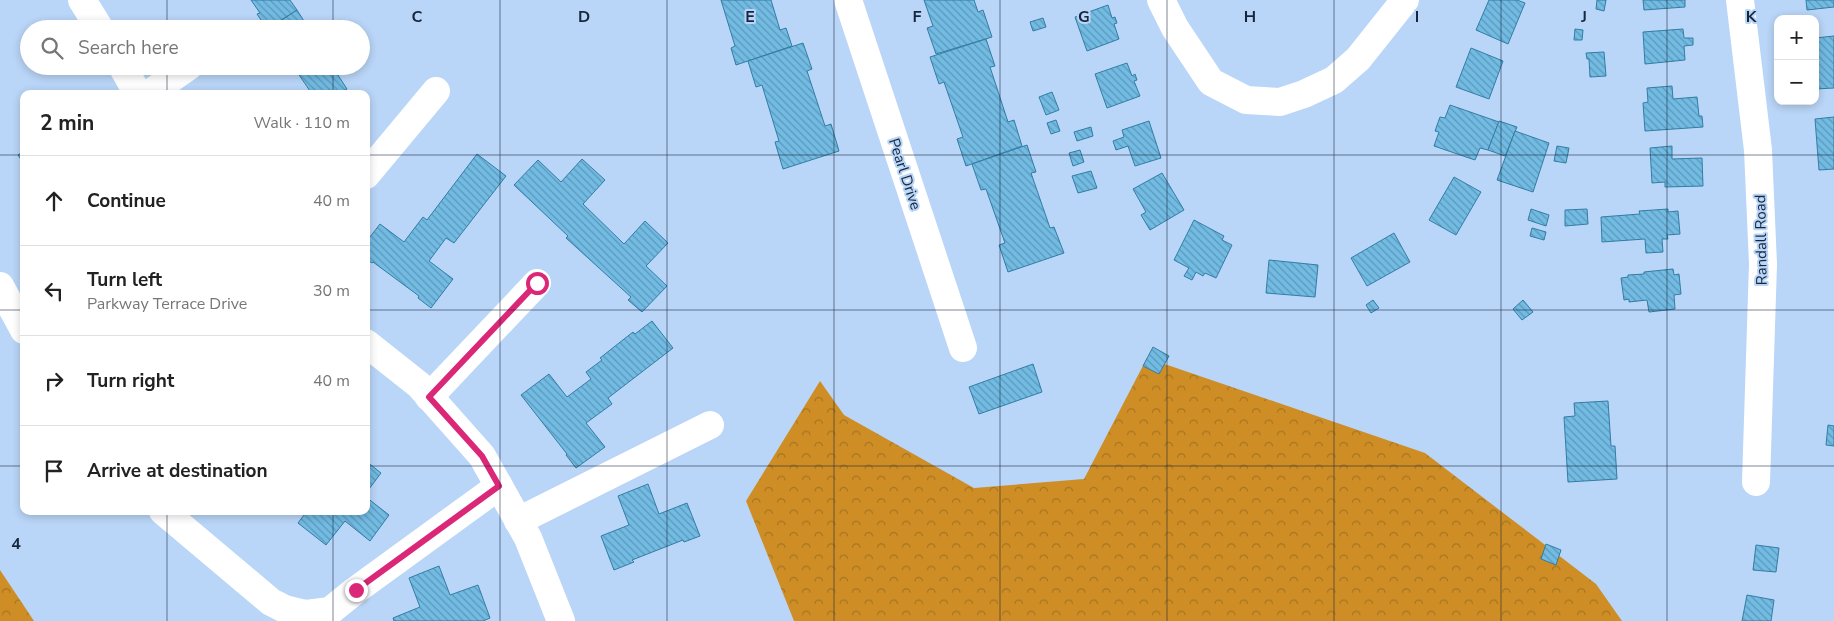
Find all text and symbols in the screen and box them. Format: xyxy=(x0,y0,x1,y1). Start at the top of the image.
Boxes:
text: C xyxy=(412,6,423,28)
text: D xyxy=(578,6,590,28)
text: E xyxy=(745,6,755,28)
text: F xyxy=(913,6,922,28)
text: G xyxy=(1078,6,1090,28)
text: H xyxy=(1244,6,1256,28)
text: I xyxy=(1415,6,1419,28)
text: J xyxy=(1580,6,1587,28)
text: K xyxy=(1746,6,1758,28)
map controls xyxy=(1774,15,1819,105)
button: + xyxy=(1774,15,1819,60)
search box xyxy=(20,20,370,75)
icon: search xyxy=(38,34,66,62)
text: Search here xyxy=(78,35,179,61)
button: − xyxy=(1774,60,1819,105)
text: 2 min xyxy=(40,109,94,137)
text: Walk · 110 m xyxy=(254,112,350,134)
street label: Pearl Drive xyxy=(884,136,926,212)
icon: ahead xyxy=(40,187,68,215)
text: Continue xyxy=(87,188,166,214)
text: 40 m xyxy=(313,190,350,212)
street label: Randall Road xyxy=(1750,194,1772,286)
text: Turn left xyxy=(87,267,162,293)
route start xyxy=(526,272,549,295)
icon: left xyxy=(40,277,68,305)
text: 30 m xyxy=(313,280,350,302)
text: Parkway Terrace Drive xyxy=(87,293,247,315)
icon: right xyxy=(40,367,68,395)
text: Turn right xyxy=(87,368,174,394)
text: 40 m xyxy=(313,370,350,392)
icon: arrive xyxy=(40,457,68,485)
text: Arrive at destination xyxy=(87,458,268,484)
text: 4 xyxy=(11,533,21,555)
route end xyxy=(345,579,368,602)

